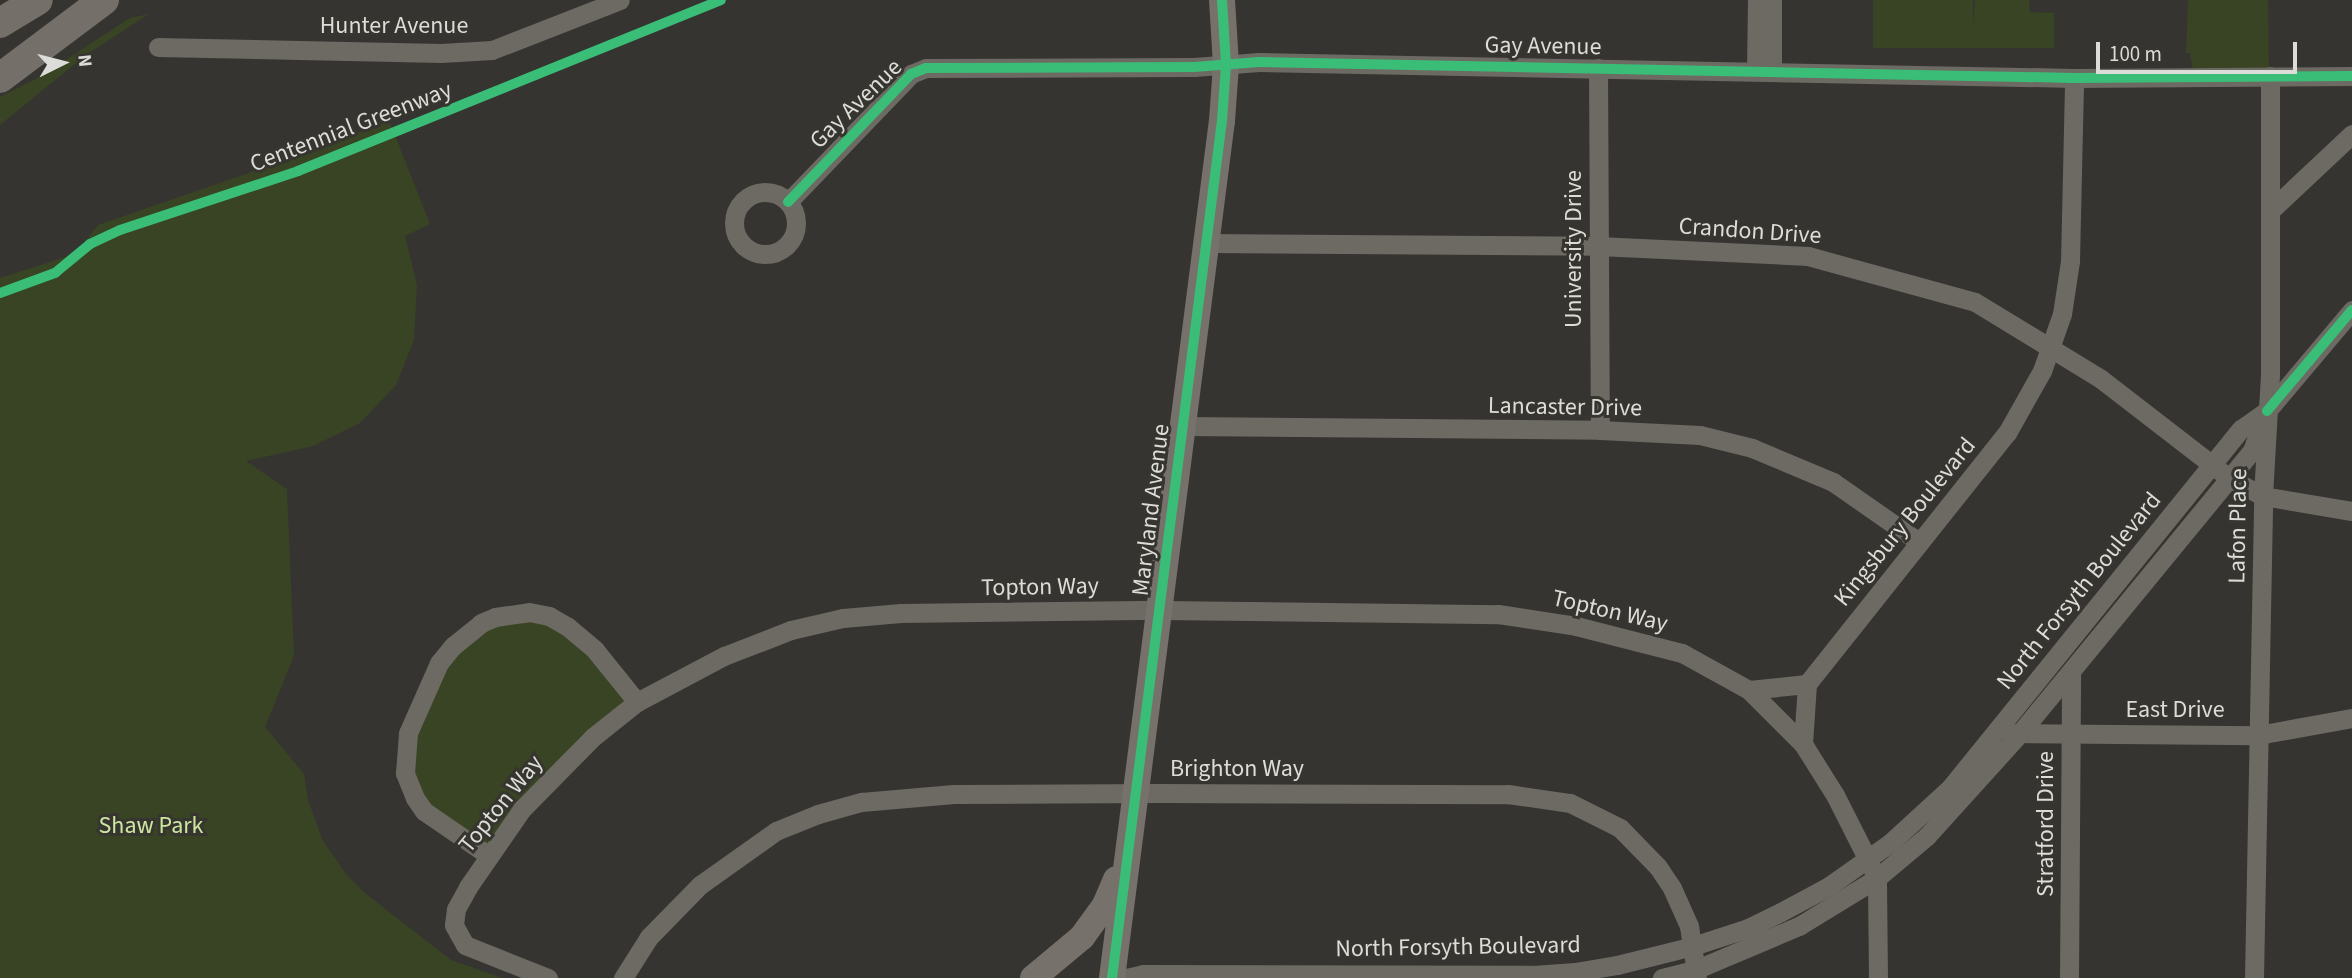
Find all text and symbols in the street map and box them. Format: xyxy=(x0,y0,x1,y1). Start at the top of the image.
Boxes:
street label: Hunter Avenue xyxy=(320,12,468,40)
north arrow xyxy=(28,28,98,98)
scale bar xyxy=(2100,28,2301,72)
street label: Gay Avenue xyxy=(1484,31,1602,61)
text: 100 m xyxy=(2109,39,2162,69)
text: N xyxy=(70,53,98,68)
street label: Gay Avenue xyxy=(804,53,908,155)
street label: Centennial Greenway xyxy=(246,75,456,179)
street label: University Drive xyxy=(1560,170,1588,328)
street label: Crandon Drive xyxy=(1678,212,1822,250)
street label: Lancaster Drive xyxy=(1488,391,1642,423)
street label: Maryland Avenue xyxy=(1126,422,1176,598)
street label: Kingsbury Boulevard xyxy=(1828,432,1982,612)
street label: Lafon Place xyxy=(2223,468,2253,584)
street label: North Forsyth Boulevard xyxy=(1991,487,2167,695)
street label: Topton Way xyxy=(981,572,1099,602)
street label: Topton Way xyxy=(1549,584,1671,638)
street label: East Drive xyxy=(2125,696,2225,724)
street label: Topton Way xyxy=(453,749,549,859)
street label: Stratford Drive xyxy=(2032,751,2060,897)
street label: Brighton Way xyxy=(1170,755,1304,783)
park label: Shaw Park xyxy=(99,812,203,840)
street label: North Forsyth Boulevard xyxy=(1335,930,1581,964)

